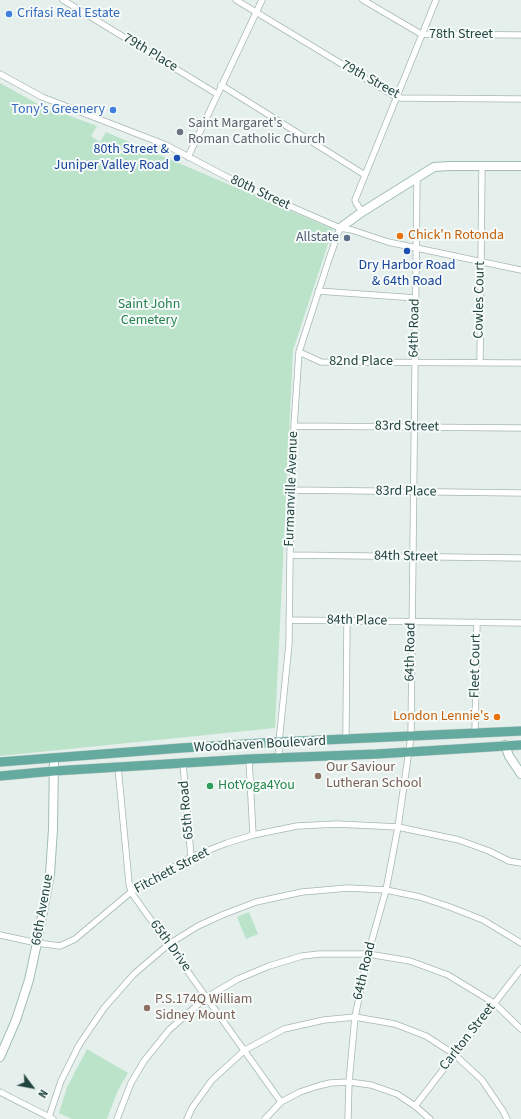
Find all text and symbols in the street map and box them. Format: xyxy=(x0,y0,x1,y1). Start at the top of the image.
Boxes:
place label: Crifasi Real Estate xyxy=(17,6,120,22)
marker: Crifasi Real Estate xyxy=(4,9,14,19)
street label: 78th Street xyxy=(429,27,493,43)
street label: 79th Place xyxy=(120,30,180,76)
street label: 79th Street xyxy=(338,57,402,103)
place label: Tony’s Greenery xyxy=(11,102,105,118)
marker: Tony’s Greenery xyxy=(108,105,118,115)
place label: Saint Margaret's Roman Catholic Church xyxy=(188,116,325,148)
marker: Saint Margaret's Roman Catholic Church xyxy=(175,127,185,137)
place label: 80th Street & Juniper Valley Road xyxy=(54,142,169,174)
marker: 80th Street & Juniper Valley Road xyxy=(172,153,182,163)
street label: 80th Street xyxy=(227,172,293,214)
place label: Chick'n Rotonda xyxy=(408,228,504,244)
place label: Allstate xyxy=(296,230,339,246)
marker: Chick'n Rotonda xyxy=(395,231,405,241)
marker: Allstate xyxy=(342,233,352,243)
marker: Dry Harbor Road & 64th Road xyxy=(402,246,412,256)
place label: Dry Harbor Road & 64th Road xyxy=(358,258,456,290)
street label: Cowles Court xyxy=(471,261,489,339)
park label: Saint John Cemetery xyxy=(118,297,180,330)
street label: 64th Road xyxy=(406,298,424,358)
street label: 82nd Place xyxy=(329,354,393,370)
street label: 83rd Street xyxy=(375,418,439,436)
street label: Furmanville Avenue xyxy=(282,431,302,547)
street label: 83rd Place xyxy=(375,483,437,501)
street label: 84th Street xyxy=(374,548,438,566)
street label: 84th Place xyxy=(327,612,387,630)
street label: 64th Road xyxy=(402,622,420,682)
street label: Fleet Court xyxy=(467,634,485,698)
place label: London Lennie's xyxy=(393,709,489,725)
marker: London Lennie's xyxy=(492,712,502,722)
street label: Woodhaven Boulevard xyxy=(193,733,327,757)
place label: Our Saviour Lutheran School xyxy=(326,760,422,792)
marker: Our Saviour Lutheran School xyxy=(313,771,323,781)
place label: HotYoga4You xyxy=(218,778,295,794)
street label: 65th Road xyxy=(176,780,198,840)
marker: HotYoga4You xyxy=(205,781,215,791)
street label: Fitchett Street xyxy=(132,844,212,898)
street label: 66th Avenue xyxy=(28,873,58,947)
street label: 65th Drive xyxy=(146,917,194,975)
street label: 64th Road xyxy=(350,940,380,1002)
place label: P.S.174Q William Sidney Mount xyxy=(155,992,252,1024)
street label: Carlton Street xyxy=(436,1000,500,1074)
marker: P.S.174Q William Sidney Mount xyxy=(142,1003,152,1013)
north arrow xyxy=(12,1067,52,1107)
text: N xyxy=(34,1087,51,1101)

